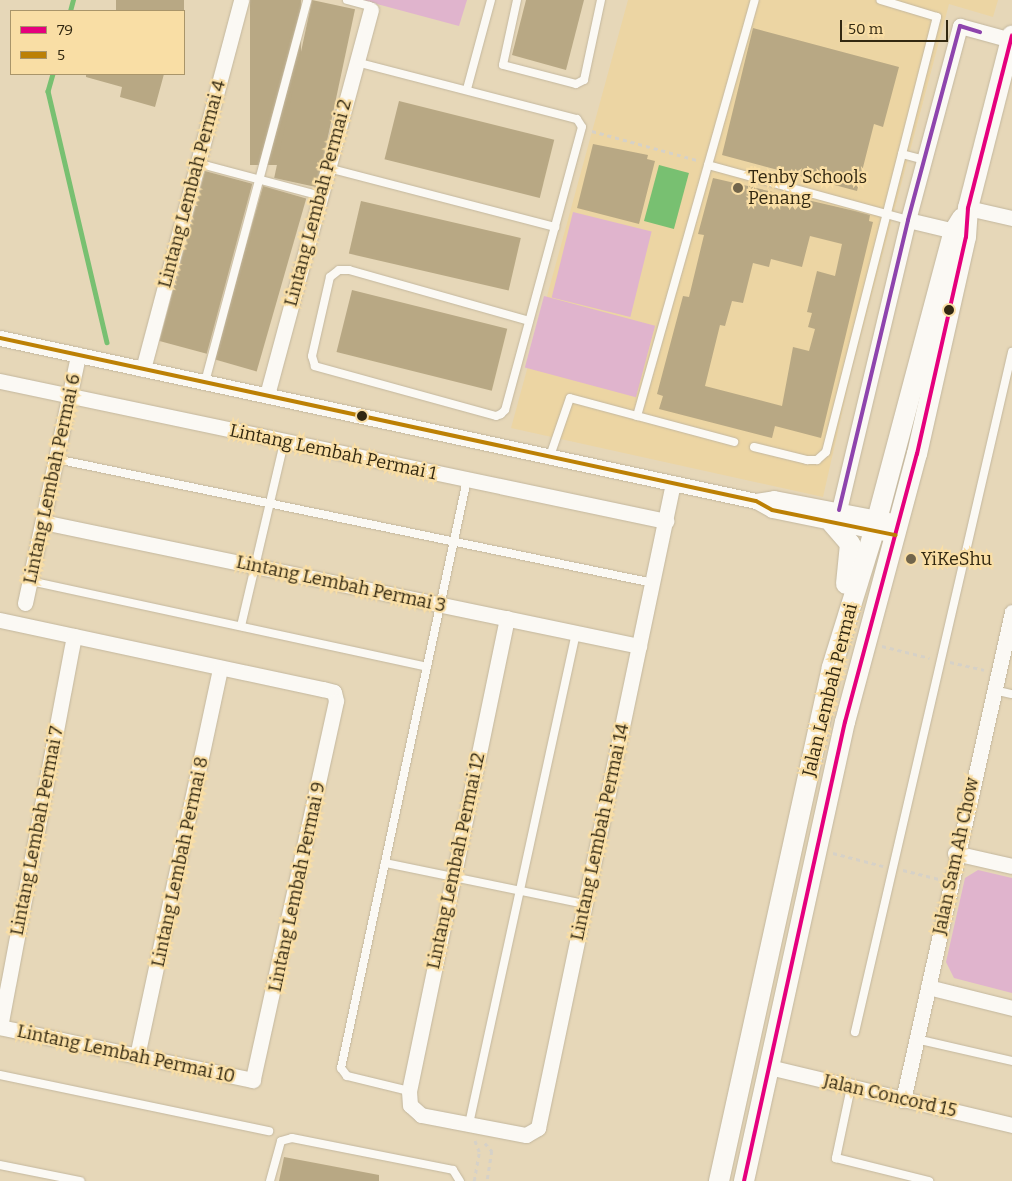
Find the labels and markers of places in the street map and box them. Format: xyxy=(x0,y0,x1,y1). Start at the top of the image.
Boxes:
place label: Tenby Schools Penang xyxy=(748,167,867,210)
marker: Tenby Schools Penang xyxy=(732,182,744,194)
unlabelled marker xyxy=(944,305,954,315)
unlabelled marker xyxy=(357,411,367,421)
place label: YiKeShu xyxy=(921,548,992,570)
marker: YiKeShu xyxy=(905,553,917,565)

